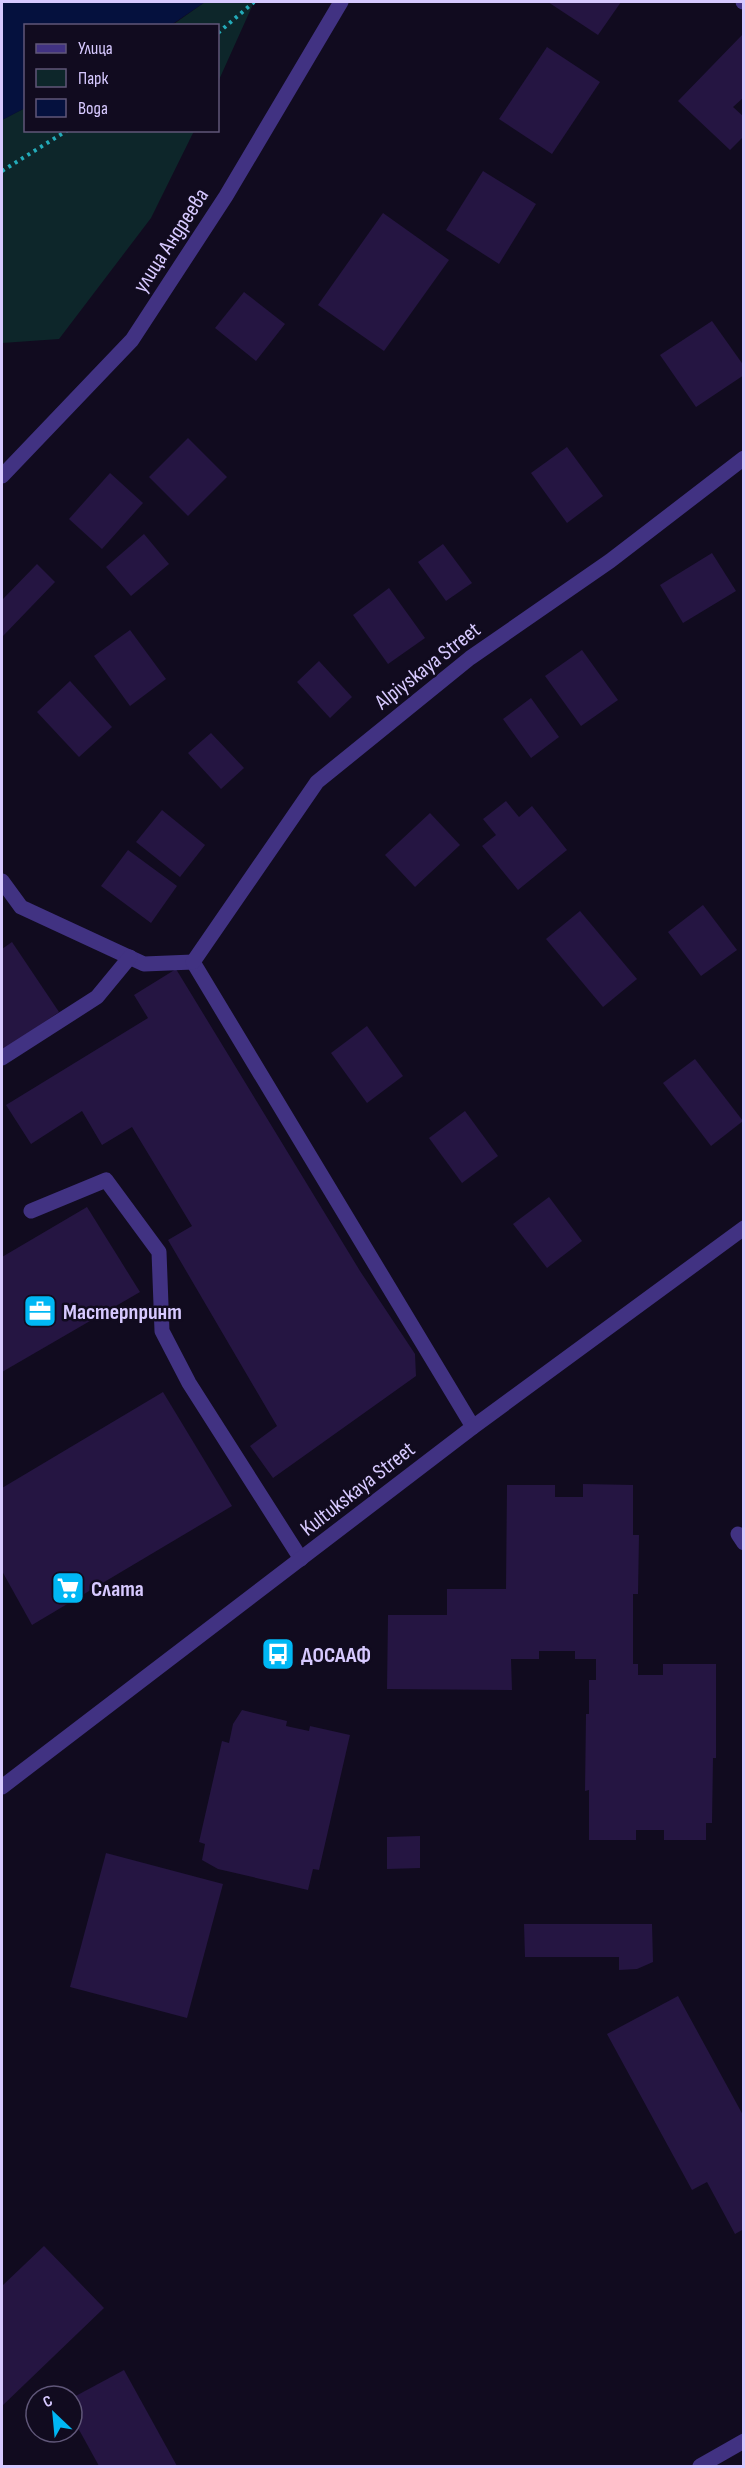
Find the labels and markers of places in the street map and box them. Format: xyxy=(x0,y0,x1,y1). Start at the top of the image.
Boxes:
office icon: Мастерпринт xyxy=(22,1293,58,1329)
place label: Мастерпринт xyxy=(63,1299,182,1326)
supermarket icon: Слата xyxy=(50,1570,86,1606)
place label: Слата xyxy=(91,1576,144,1603)
bus stop icon: ДОСААФ xyxy=(260,1636,296,1672)
place label: ДОСААФ xyxy=(301,1642,371,1669)

